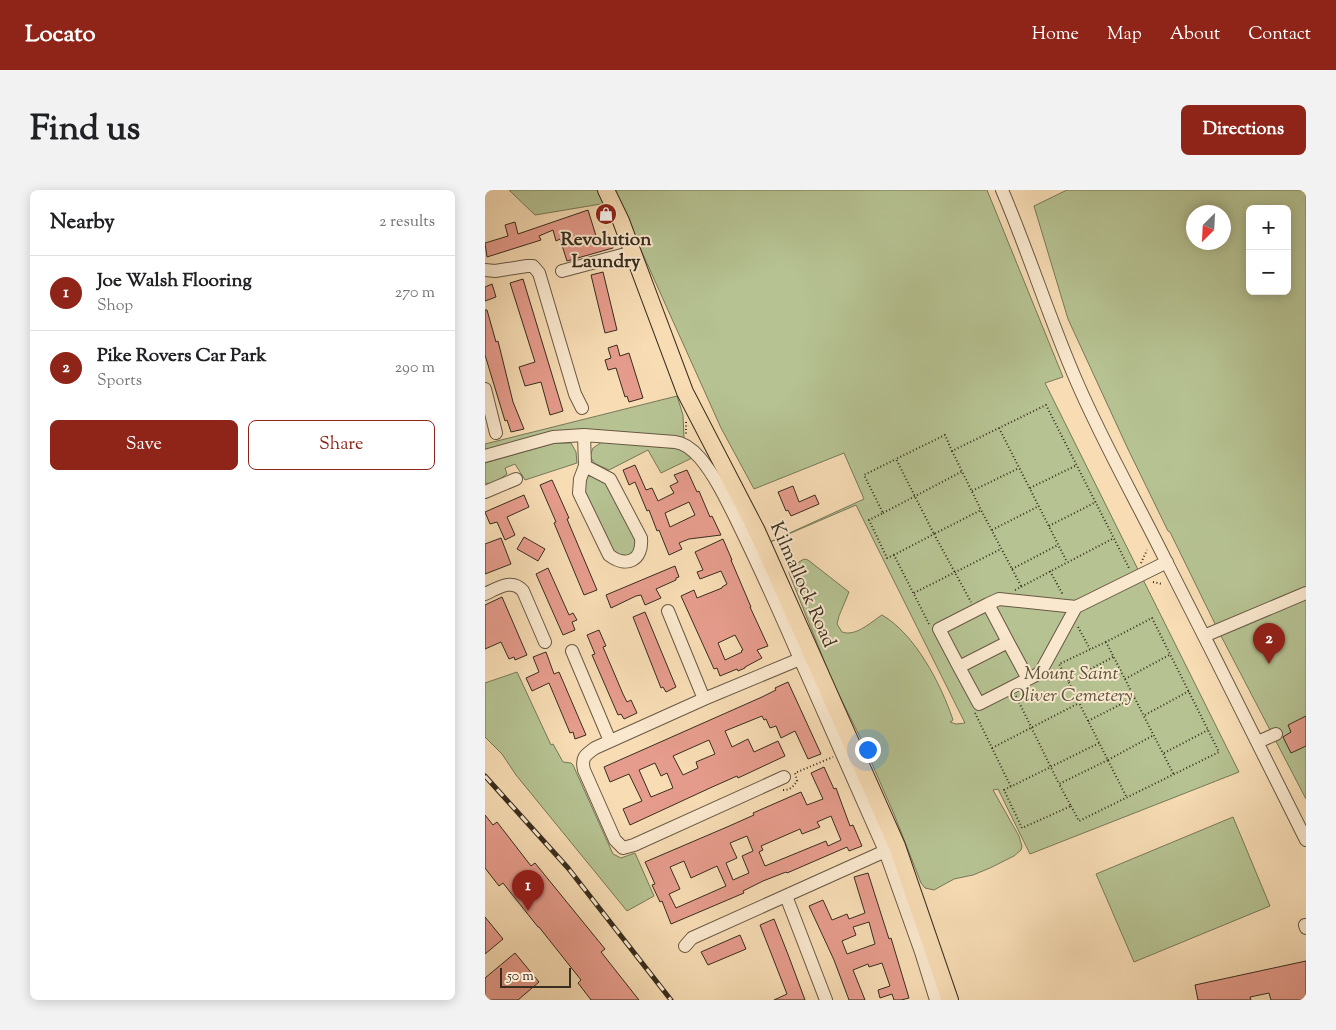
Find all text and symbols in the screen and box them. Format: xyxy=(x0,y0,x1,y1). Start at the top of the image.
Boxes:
text: Locato xyxy=(25,18,96,52)
text: Home xyxy=(1032,22,1079,48)
text: Map xyxy=(1107,22,1142,48)
text: About xyxy=(1170,22,1220,48)
text: Contact xyxy=(1248,22,1311,48)
text: Find us xyxy=(30,105,140,156)
button: Directions xyxy=(1181,105,1306,155)
shop icon: Revolution Laundry xyxy=(594,202,618,226)
north arrow xyxy=(1186,205,1231,250)
map controls xyxy=(1246,205,1291,295)
button: + xyxy=(1246,205,1291,250)
text: Nearby xyxy=(50,208,115,238)
text: 2 results xyxy=(379,211,435,234)
place label: Revolution Laundry xyxy=(561,227,652,276)
button: − xyxy=(1246,250,1291,295)
text: Joe Walsh Flooring xyxy=(97,268,252,295)
text: 1 xyxy=(63,282,69,305)
text: 270 m xyxy=(395,282,435,305)
text: Shop xyxy=(97,295,133,318)
text: Pike Rovers Car Park xyxy=(97,343,267,370)
text: 2 xyxy=(62,357,70,380)
text: 290 m xyxy=(395,357,435,380)
text: Sports xyxy=(97,370,142,393)
button: Save xyxy=(50,420,238,470)
button: Share xyxy=(248,420,435,470)
street label: Kilmallock Road xyxy=(762,518,842,653)
pin: 2 xyxy=(1253,623,1285,664)
park label: Mount Saint Oliver Cemetery xyxy=(1010,661,1133,710)
your location xyxy=(855,737,881,763)
pin: 1 xyxy=(512,870,544,911)
scale bar xyxy=(500,965,571,988)
text: 50 m xyxy=(507,967,534,987)

